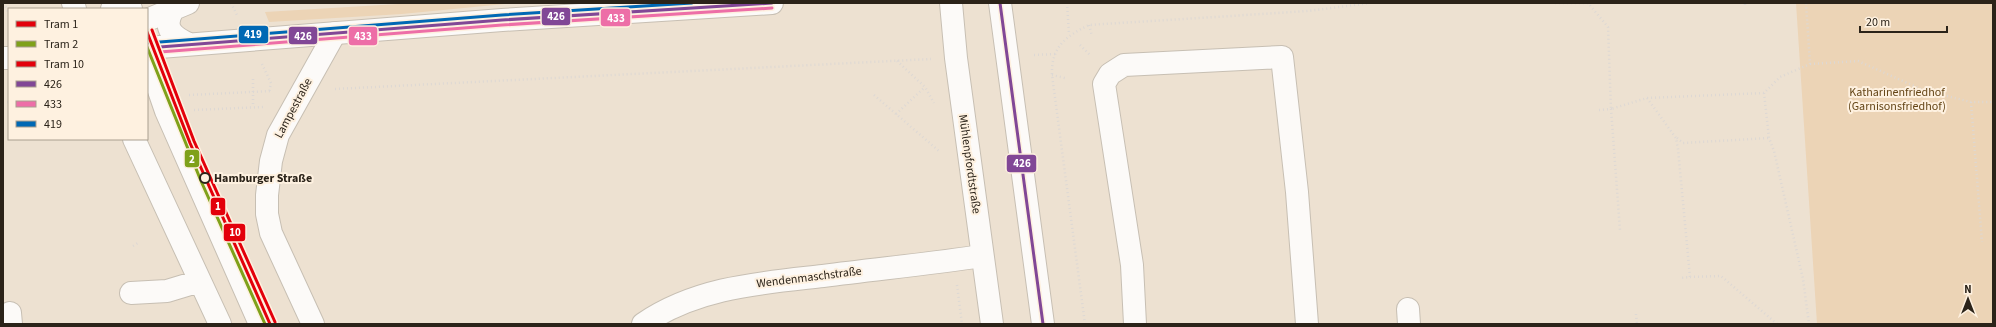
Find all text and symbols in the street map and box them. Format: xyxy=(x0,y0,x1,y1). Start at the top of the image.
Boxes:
line badge: 426 xyxy=(541,7,571,26)
legend xyxy=(8,8,148,140)
line badge: 433 xyxy=(600,8,631,27)
scale bar xyxy=(1860,8,1947,34)
text: 426 xyxy=(547,9,565,24)
text: 433 xyxy=(607,11,625,26)
text: 20 m xyxy=(1866,14,1890,31)
text: Tram 1 xyxy=(44,16,78,33)
line badge: 419 xyxy=(238,25,269,44)
line badge: 426 xyxy=(288,26,318,45)
line badge: 433 xyxy=(348,26,378,46)
text: 419 xyxy=(244,27,262,42)
text: 426 xyxy=(294,29,312,44)
text: 433 xyxy=(354,29,372,44)
text: Tram 2 xyxy=(44,36,78,53)
text: Tram 10 xyxy=(44,56,84,73)
street label: Lampestraße xyxy=(270,75,316,141)
text: 426 xyxy=(44,76,62,93)
park label: Katharinenfriedhof (Garnisonsfriedhof) xyxy=(1848,84,1946,115)
text: 433 xyxy=(44,96,62,113)
street label: Mühlenpfordtstraße xyxy=(954,113,985,215)
text: 419 xyxy=(44,116,62,133)
line badge: 2 xyxy=(184,149,200,168)
text: 2 xyxy=(189,152,195,167)
line badge: 426 xyxy=(1006,154,1037,173)
text: 426 xyxy=(1013,156,1031,171)
place label: Hamburger Straße xyxy=(214,170,312,187)
marker: Hamburger Straße xyxy=(199,172,211,184)
line badge: 1 xyxy=(210,197,226,216)
text: 1 xyxy=(215,199,221,214)
line badge: 10 xyxy=(223,223,246,242)
text: 10 xyxy=(229,225,241,240)
street label: Wendenmaschstraße xyxy=(756,263,863,292)
north arrow xyxy=(1948,279,1988,319)
text: N xyxy=(1964,282,1972,297)

